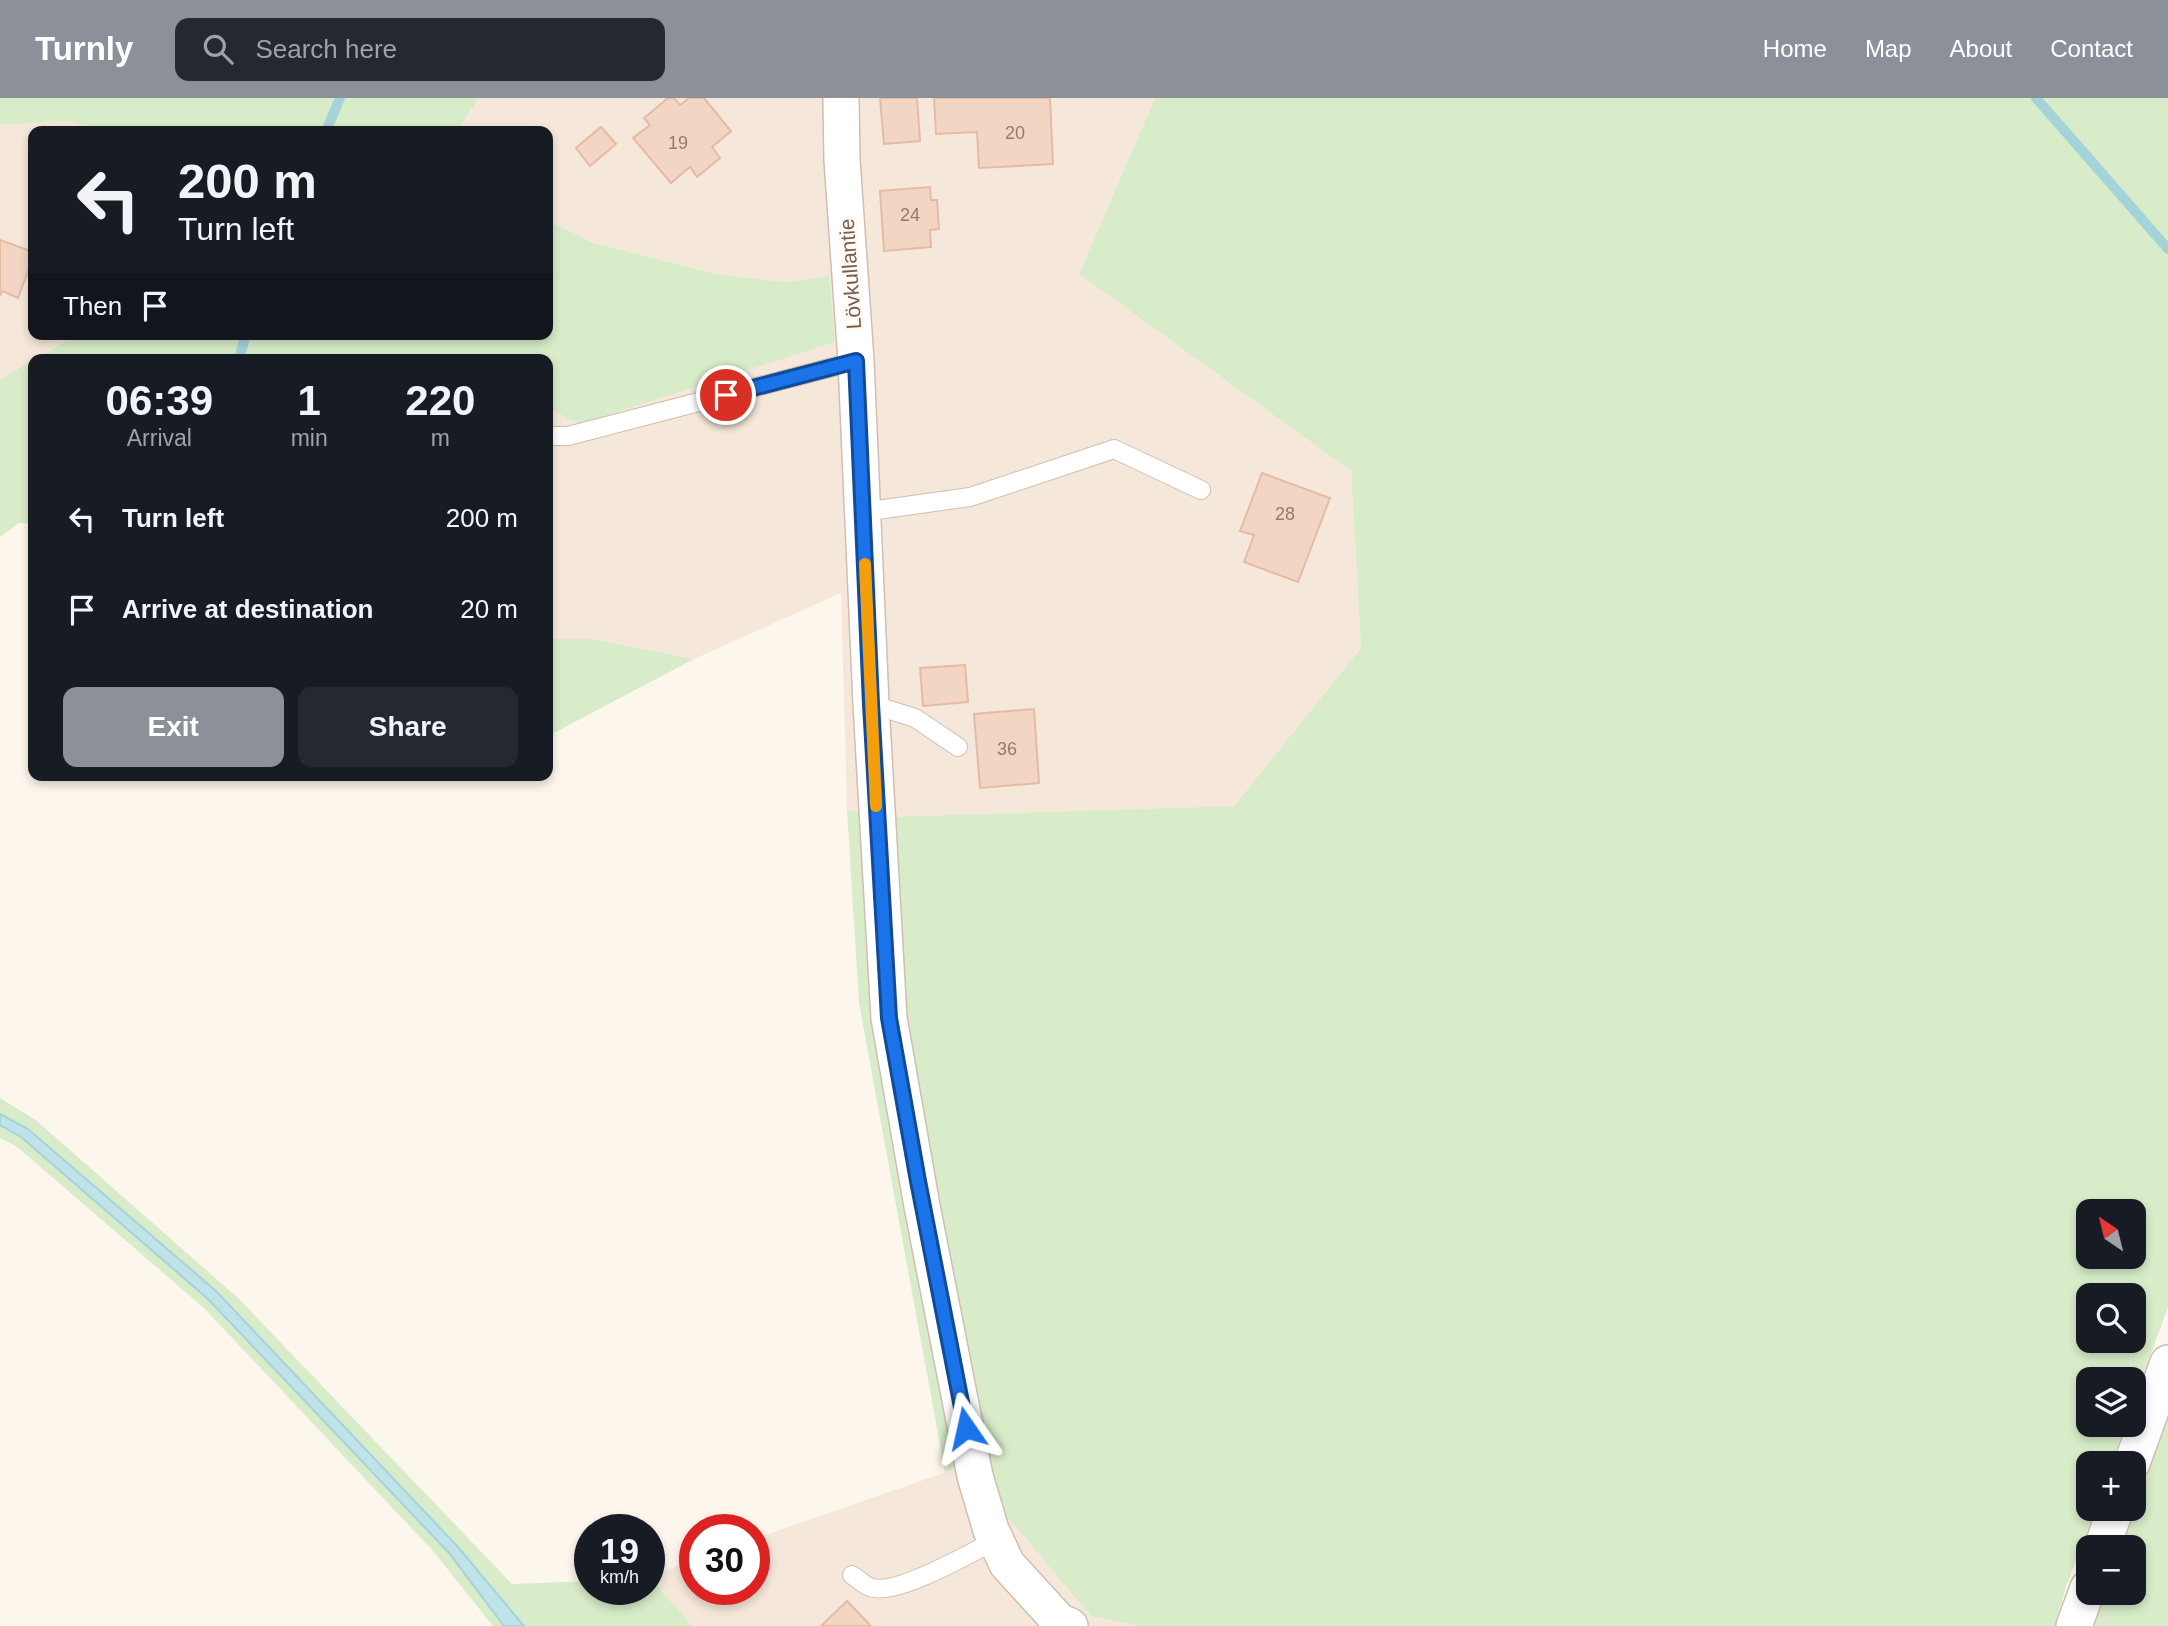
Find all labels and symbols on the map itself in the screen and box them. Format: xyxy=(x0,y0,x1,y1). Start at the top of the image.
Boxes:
house number: 20 xyxy=(1005,123,1025,143)
house number: 19 xyxy=(668,133,688,153)
house number: 24 xyxy=(900,205,920,225)
street label: Lövkullantie xyxy=(835,218,865,330)
pin xyxy=(696,365,756,425)
house number: 28 xyxy=(1275,504,1295,524)
house number: 36 xyxy=(997,739,1017,759)
north arrow xyxy=(2076,1199,2146,1269)
position arrow xyxy=(929,1391,1003,1465)
speed limit sign: 30 xyxy=(679,1514,770,1605)

